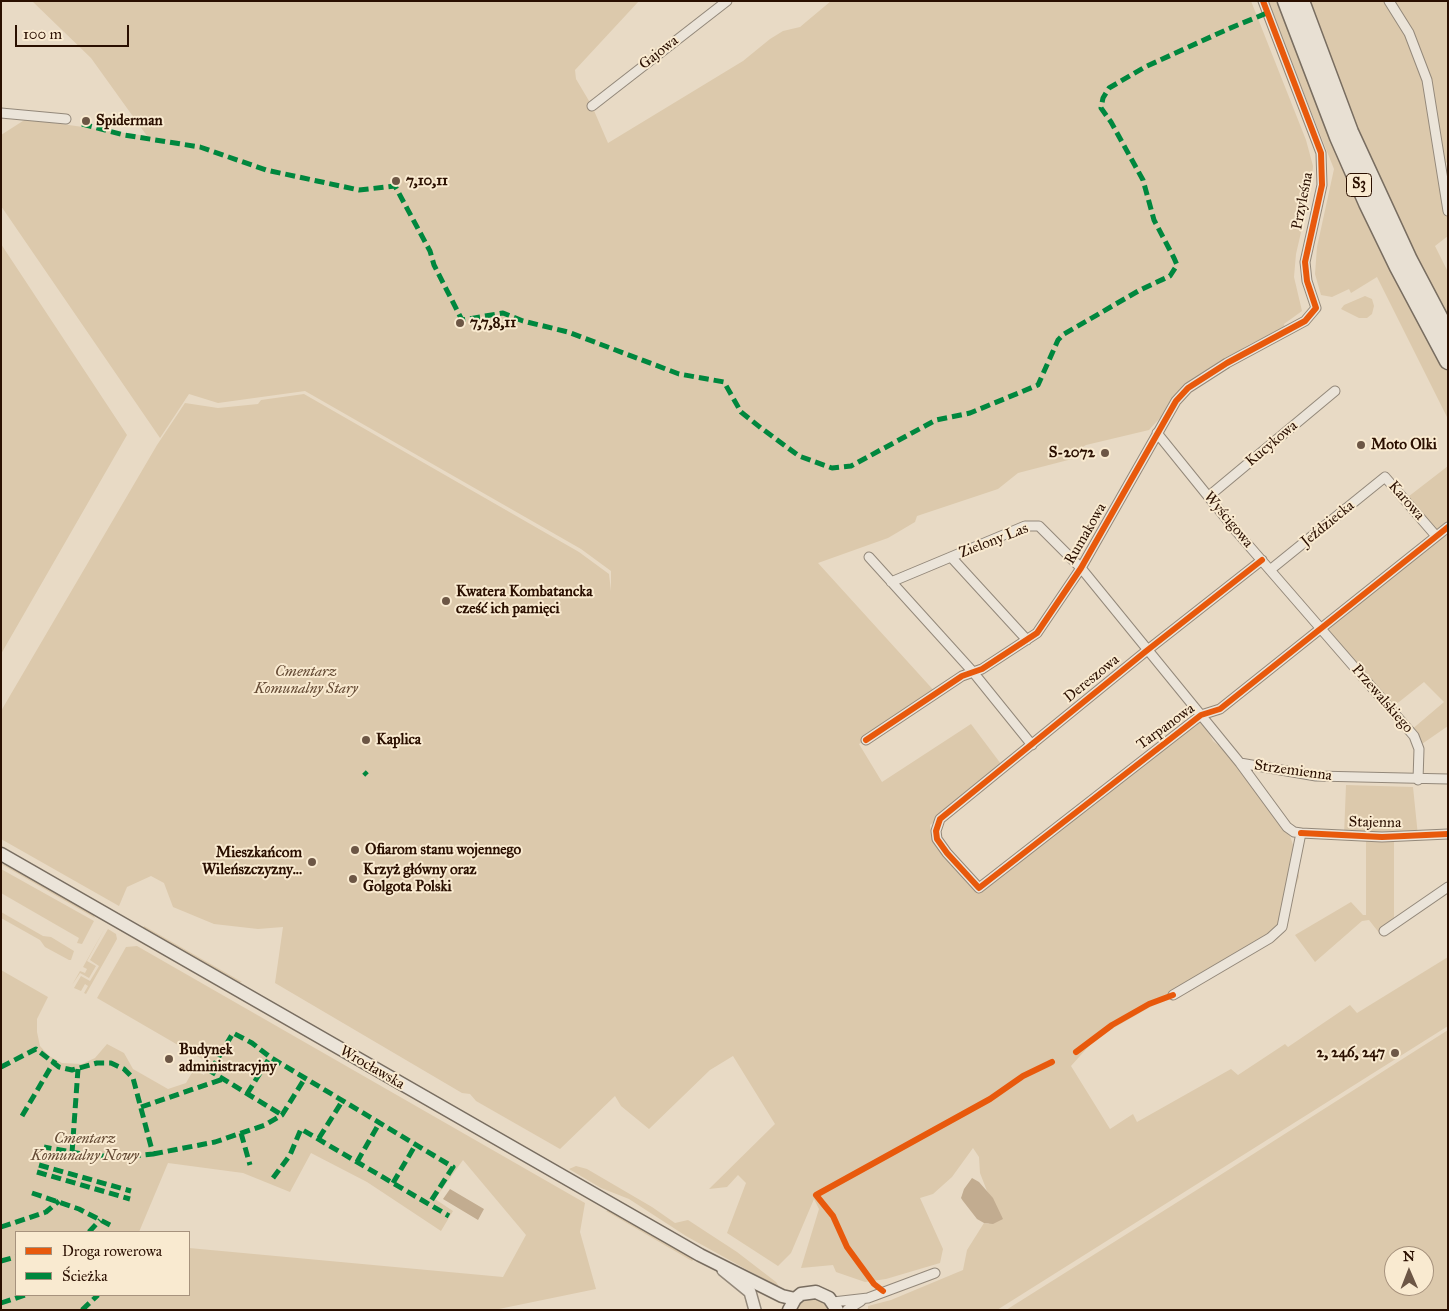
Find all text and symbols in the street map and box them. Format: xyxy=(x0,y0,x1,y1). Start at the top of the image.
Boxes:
scale bar xyxy=(18,15,131,47)
text: 100 m xyxy=(23,25,62,43)
street label: Gajowa xyxy=(636,32,682,74)
place label: Spiderman xyxy=(96,112,163,130)
marker: Spiderman xyxy=(80,115,92,127)
street label: Przyleśna xyxy=(1289,171,1317,231)
place label: 7,10,11 xyxy=(406,172,448,190)
road number: S3 xyxy=(1346,174,1372,196)
marker: 7,10,11 xyxy=(390,175,402,187)
place label: 7,7,8,11 xyxy=(470,314,516,332)
marker: 7,7,8,11 xyxy=(454,317,466,329)
street label: Kucykowa xyxy=(1242,417,1302,471)
place label: Moto Olki xyxy=(1371,436,1437,454)
marker: Moto Olki xyxy=(1355,439,1367,451)
place label: S-2072 xyxy=(1049,444,1095,462)
marker: S-2072 xyxy=(1099,447,1111,459)
street label: Karowa xyxy=(1384,478,1428,524)
street label: Wyścigowa xyxy=(1199,488,1257,552)
street label: Jeździecka xyxy=(1298,497,1358,551)
street label: Rumakowa xyxy=(1061,500,1111,568)
street label: Zielony Las xyxy=(957,520,1031,562)
place label: Kwatera Kombatancka cześć ich pamięci xyxy=(456,583,593,618)
marker: Kwatera Kombatancka cześć ich pamięci xyxy=(440,595,452,607)
street label: Dereszowa xyxy=(1061,651,1123,707)
street label: Przewalskiego xyxy=(1347,661,1417,737)
park label: Cmentarz Komunalny Stary xyxy=(254,663,358,698)
street label: Tarpanowa xyxy=(1134,700,1198,754)
place label: Kaplica xyxy=(376,731,421,749)
marker: Kaplica xyxy=(360,734,372,746)
street label: Strzemienna xyxy=(1253,757,1333,785)
street label: Stajenna xyxy=(1348,814,1402,832)
place label: Ofiarom stanu wojennego xyxy=(365,841,521,859)
place label: Mieszkańcom Wileńszczyzny... xyxy=(202,844,302,879)
marker: Ofiarom stanu wojennego xyxy=(349,844,361,856)
marker: Mieszkańcom Wileńszczyzny... xyxy=(306,856,318,868)
place label: Krzyż główny oraz Golgota Polski xyxy=(363,861,476,896)
marker: Krzyż główny oraz Golgota Polski xyxy=(347,873,359,885)
place label: Budynek administracyjny xyxy=(179,1041,276,1076)
street label: Wrocławska xyxy=(336,1042,408,1094)
place label: 2, 246, 247 xyxy=(1317,1044,1385,1062)
marker: 2, 246, 247 xyxy=(1389,1047,1401,1059)
marker: Budynek administracyjny xyxy=(163,1053,175,1065)
park label: Cmentarz Komunalny Nowy xyxy=(31,1130,139,1165)
legend xyxy=(15,1231,190,1296)
text: Droga rowerowa xyxy=(62,1242,162,1260)
north arrow xyxy=(1384,1246,1434,1296)
text: N xyxy=(1403,1248,1415,1265)
text: Ścieżka xyxy=(62,1267,108,1285)

